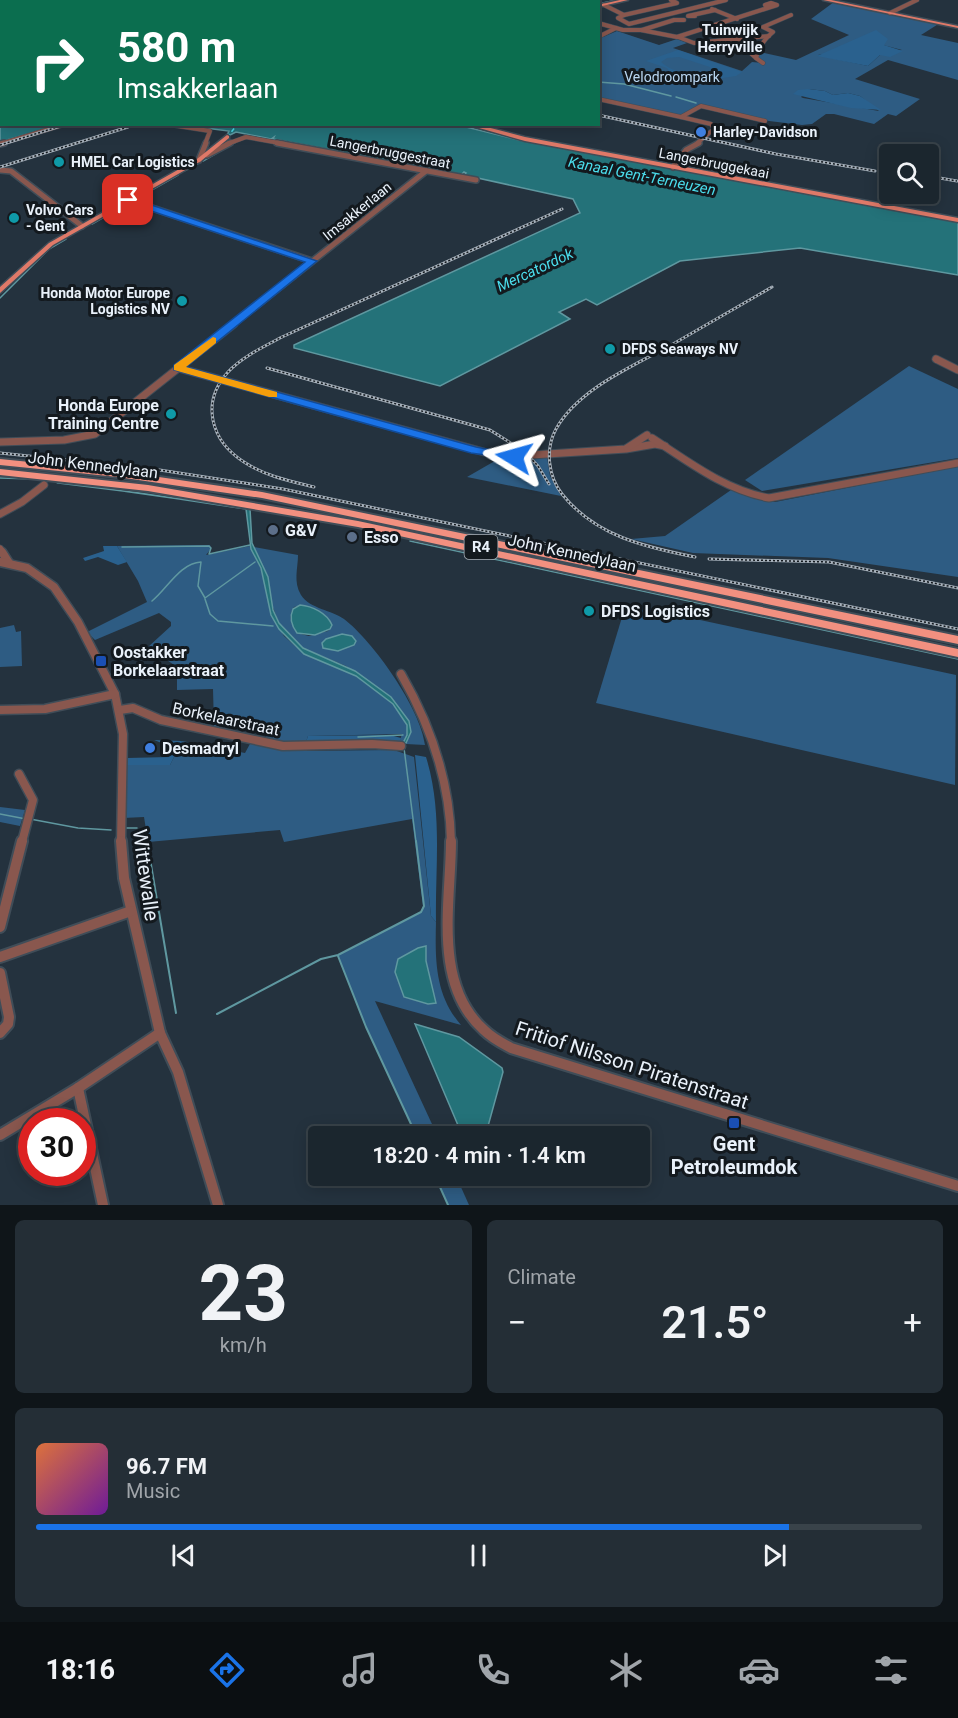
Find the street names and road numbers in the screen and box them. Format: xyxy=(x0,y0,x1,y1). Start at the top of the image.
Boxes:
street label: Langerbruggestraat xyxy=(328,132,452,172)
street label: Langerbruggekaai xyxy=(657,144,771,182)
street label: Imsakkerlaan xyxy=(320,179,394,243)
street label: John Kennedylaan xyxy=(27,448,159,482)
street label: John Kennedylaan xyxy=(506,530,638,576)
road number: R4 xyxy=(464,535,498,559)
street label: Borkelaarstraat xyxy=(171,698,281,740)
street label: Wittewalle xyxy=(128,828,164,922)
street label: Fritiof Nilsson Piratenstraat xyxy=(512,1016,752,1114)

